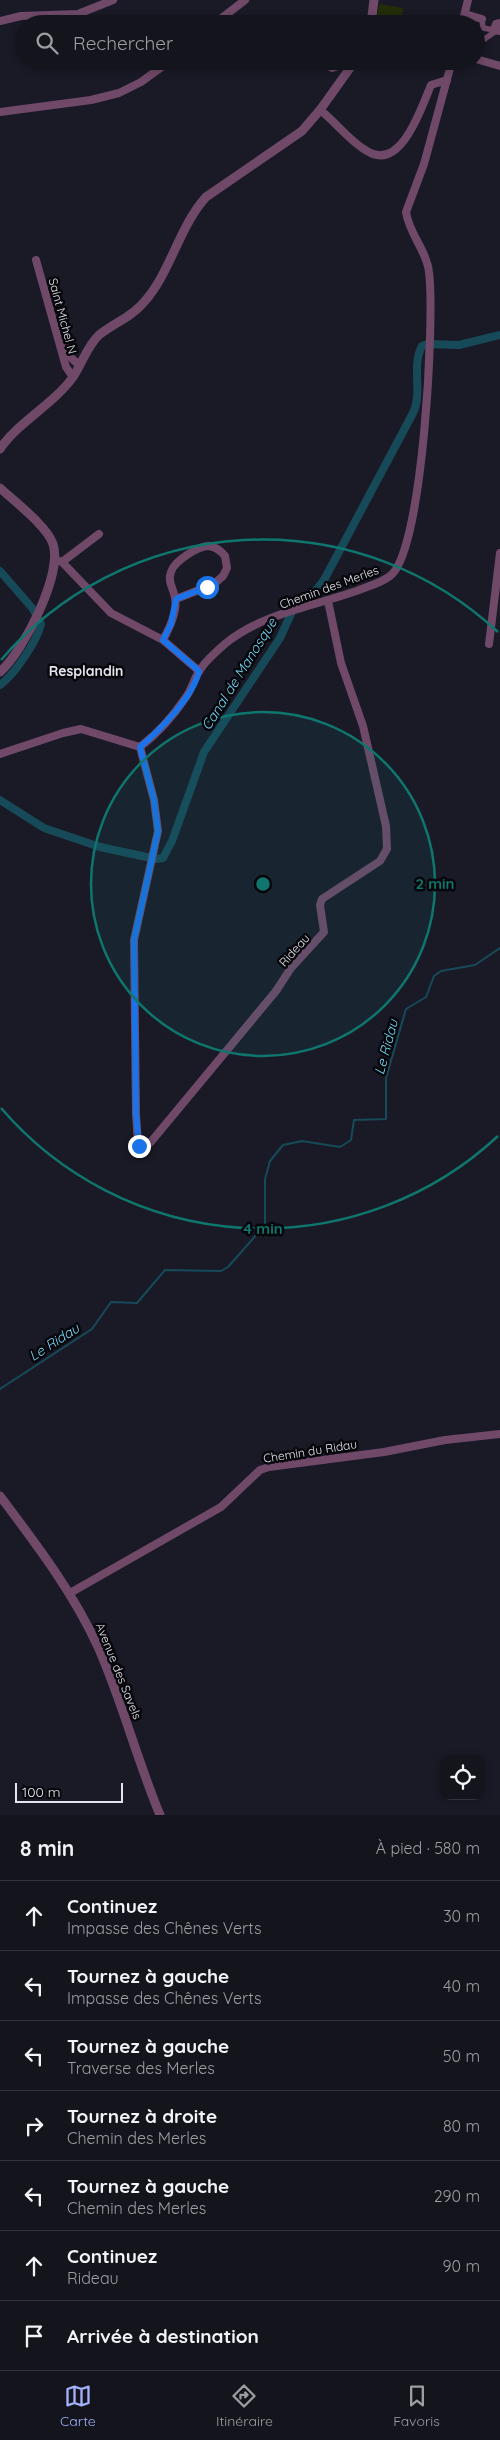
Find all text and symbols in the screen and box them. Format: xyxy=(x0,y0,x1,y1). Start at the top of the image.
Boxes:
search box xyxy=(15,15,485,70)
icon: search xyxy=(33,29,61,57)
text: Rechercher xyxy=(73,31,173,55)
street label: Saint Michel N xyxy=(46,276,80,356)
street label: Chemin des Merles xyxy=(277,562,381,612)
route start xyxy=(196,576,219,599)
water label: Canal de Manosque xyxy=(197,614,281,733)
district label: Resplandin xyxy=(49,662,123,680)
text: 2 min xyxy=(415,874,455,893)
centre of rings xyxy=(254,875,272,893)
street label: Rideau xyxy=(275,931,313,969)
water label: Le Ridau xyxy=(370,1016,402,1077)
route end xyxy=(128,1135,151,1158)
text: 4 min xyxy=(243,1219,283,1238)
water label: Le Ridau xyxy=(25,1319,83,1365)
street label: Chemin du Ridau xyxy=(262,1436,358,1466)
street label: Avenue des Savels xyxy=(93,1621,145,1722)
map controls xyxy=(440,1755,485,1800)
button: locate xyxy=(440,1755,485,1800)
scale bar xyxy=(15,1780,122,1803)
text: 100 m xyxy=(22,1783,60,1801)
text: 8 min xyxy=(20,1835,74,1861)
text: À pied · 580 m xyxy=(376,1838,480,1858)
text: Continuez xyxy=(67,1894,157,1918)
icon: ahead xyxy=(20,1902,48,1930)
text: 30 m xyxy=(443,1906,480,1926)
text: Impasse des Chênes Verts xyxy=(67,1918,261,1938)
text: Tournez à gauche xyxy=(67,1964,229,1988)
icon: left xyxy=(20,1972,48,2000)
text: 40 m xyxy=(443,1976,480,1996)
text: Impasse des Chênes Verts xyxy=(67,1988,261,2008)
text: Tournez à gauche xyxy=(67,2034,229,2058)
icon: left xyxy=(20,2042,48,2070)
text: 50 m xyxy=(443,2046,480,2066)
text: Traverse des Merles xyxy=(67,2058,215,2078)
text: Tournez à droite xyxy=(67,2104,217,2128)
icon: right xyxy=(20,2112,48,2140)
text: 80 m xyxy=(443,2116,480,2136)
text: Chemin des Merles xyxy=(67,2128,206,2148)
text: Tournez à gauche xyxy=(67,2174,229,2198)
icon: left xyxy=(20,2182,48,2210)
text: 290 m xyxy=(434,2186,480,2206)
text: Chemin des Merles xyxy=(67,2198,206,2218)
text: Continuez xyxy=(67,2244,157,2268)
icon: ahead xyxy=(20,2252,48,2280)
text: 90 m xyxy=(443,2256,480,2276)
text: Rideau xyxy=(67,2268,119,2288)
icon: arrive xyxy=(20,2322,48,2350)
text: Arrivée à destination xyxy=(67,2324,259,2348)
tab: Carte xyxy=(60,2382,96,2430)
tab: Itinéraire xyxy=(216,2382,273,2430)
tab: Favoris xyxy=(393,2382,440,2430)

